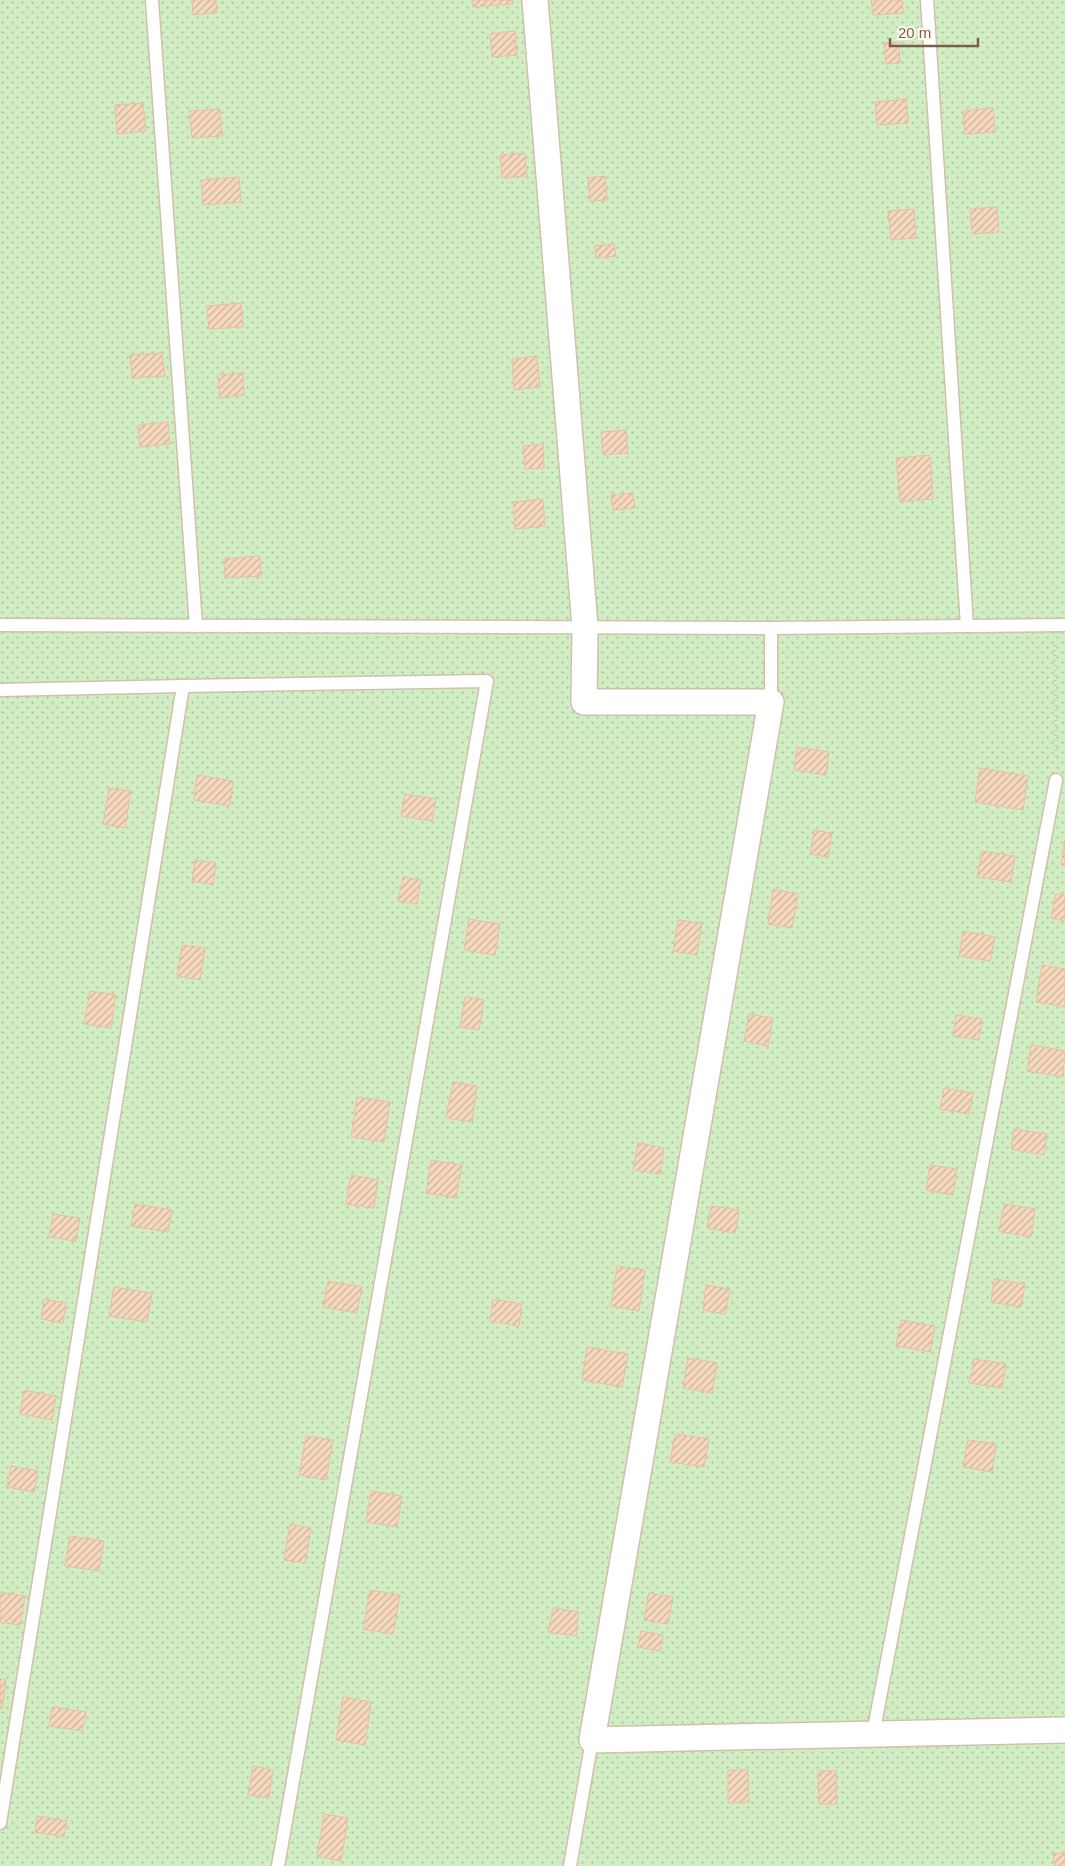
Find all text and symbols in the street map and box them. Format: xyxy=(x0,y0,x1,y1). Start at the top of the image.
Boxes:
scale bar xyxy=(890,15,978,47)
text: 20 m xyxy=(898,24,931,41)

